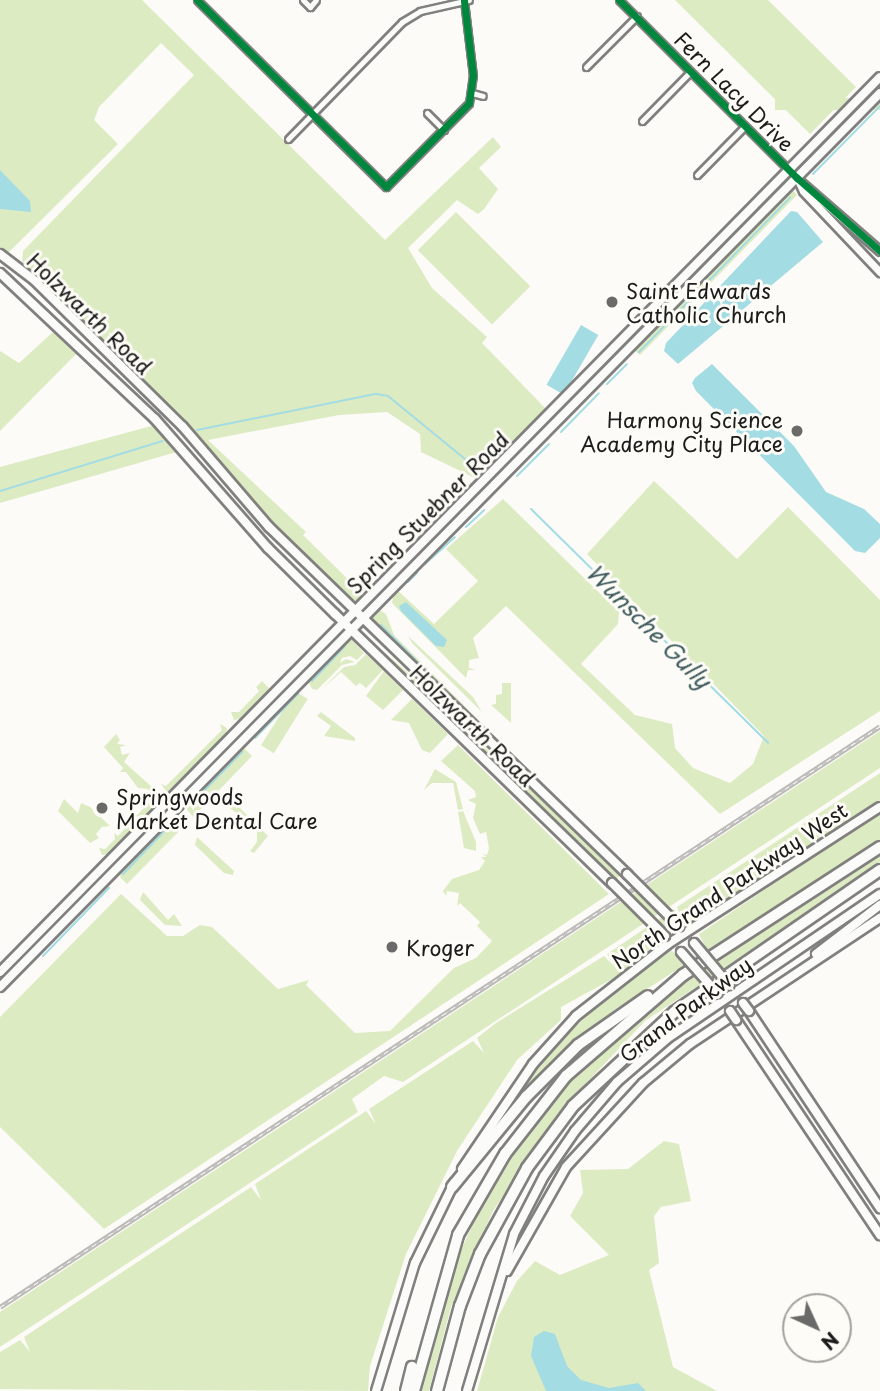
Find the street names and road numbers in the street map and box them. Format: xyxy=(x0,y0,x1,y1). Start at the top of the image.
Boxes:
street label: Fern Lacy Drive xyxy=(670,26,800,156)
street label: Holzwarth Road xyxy=(23,248,157,378)
street label: Spring Stuebner Road xyxy=(340,425,514,599)
street label: Holzwarth Road xyxy=(406,660,540,790)
street label: North Grand Parkway West xyxy=(605,796,853,974)
street label: Grand Parkway xyxy=(613,951,757,1067)

